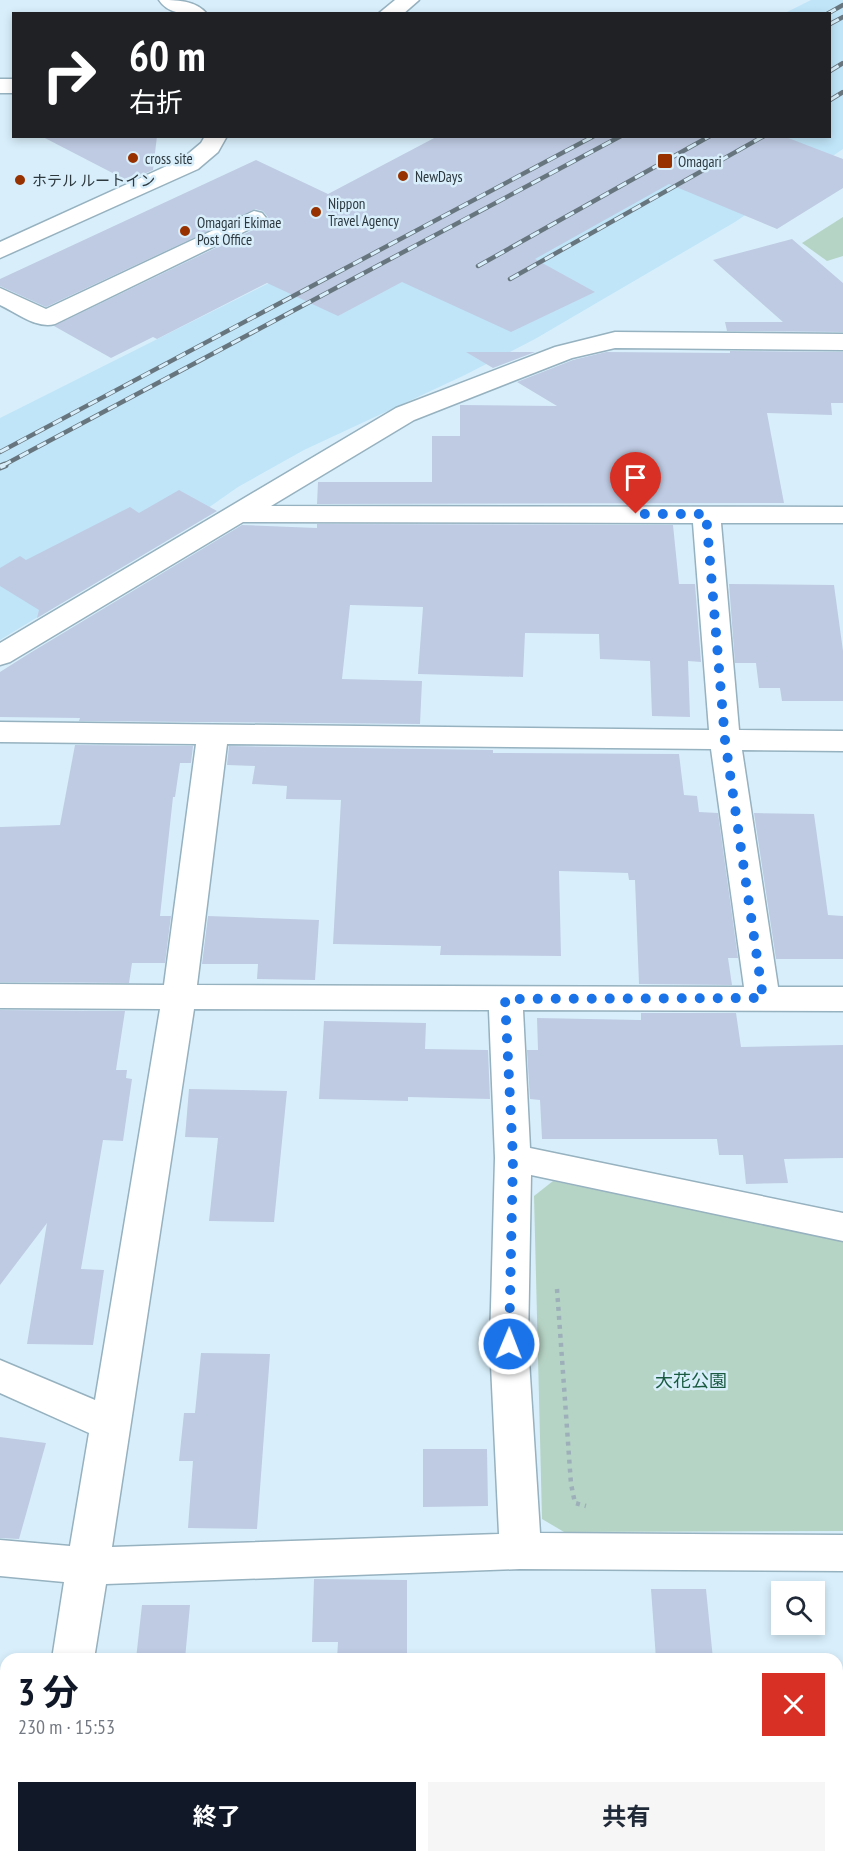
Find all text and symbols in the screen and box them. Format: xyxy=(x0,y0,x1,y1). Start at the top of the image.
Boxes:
text: 60 m xyxy=(129,28,206,83)
icon: right xyxy=(30,36,108,114)
text: 右折 xyxy=(129,85,183,119)
place label: cross site xyxy=(145,149,193,168)
marker: cross site xyxy=(126,151,140,165)
marker: Omagari xyxy=(656,152,674,170)
place label: Omagari xyxy=(678,152,722,171)
place label: NewDays xyxy=(415,167,463,186)
marker: NewDays xyxy=(396,169,410,183)
place label: ホテル ルートイン xyxy=(32,171,155,190)
marker: ホテル ルートイン xyxy=(13,173,27,187)
place label: Nippon Travel Agency xyxy=(328,194,399,230)
marker: Nippon Travel Agency xyxy=(309,205,323,219)
place label: Omagari Ekimae Post Office xyxy=(197,213,282,249)
marker: Omagari Ekimae Post Office xyxy=(178,224,192,238)
pin xyxy=(610,452,661,514)
icon: arrive xyxy=(619,461,652,494)
position arrow xyxy=(477,1312,541,1376)
park label: 大花公園 xyxy=(655,1369,727,1392)
map controls xyxy=(771,1581,825,1635)
button: search xyxy=(771,1581,825,1635)
text: 3 分 xyxy=(18,1668,79,1715)
button: close xyxy=(762,1673,825,1736)
text: 230 m · 15:53 xyxy=(18,1714,115,1740)
button: 終了 xyxy=(18,1782,416,1851)
button: 共有 xyxy=(428,1782,825,1851)

